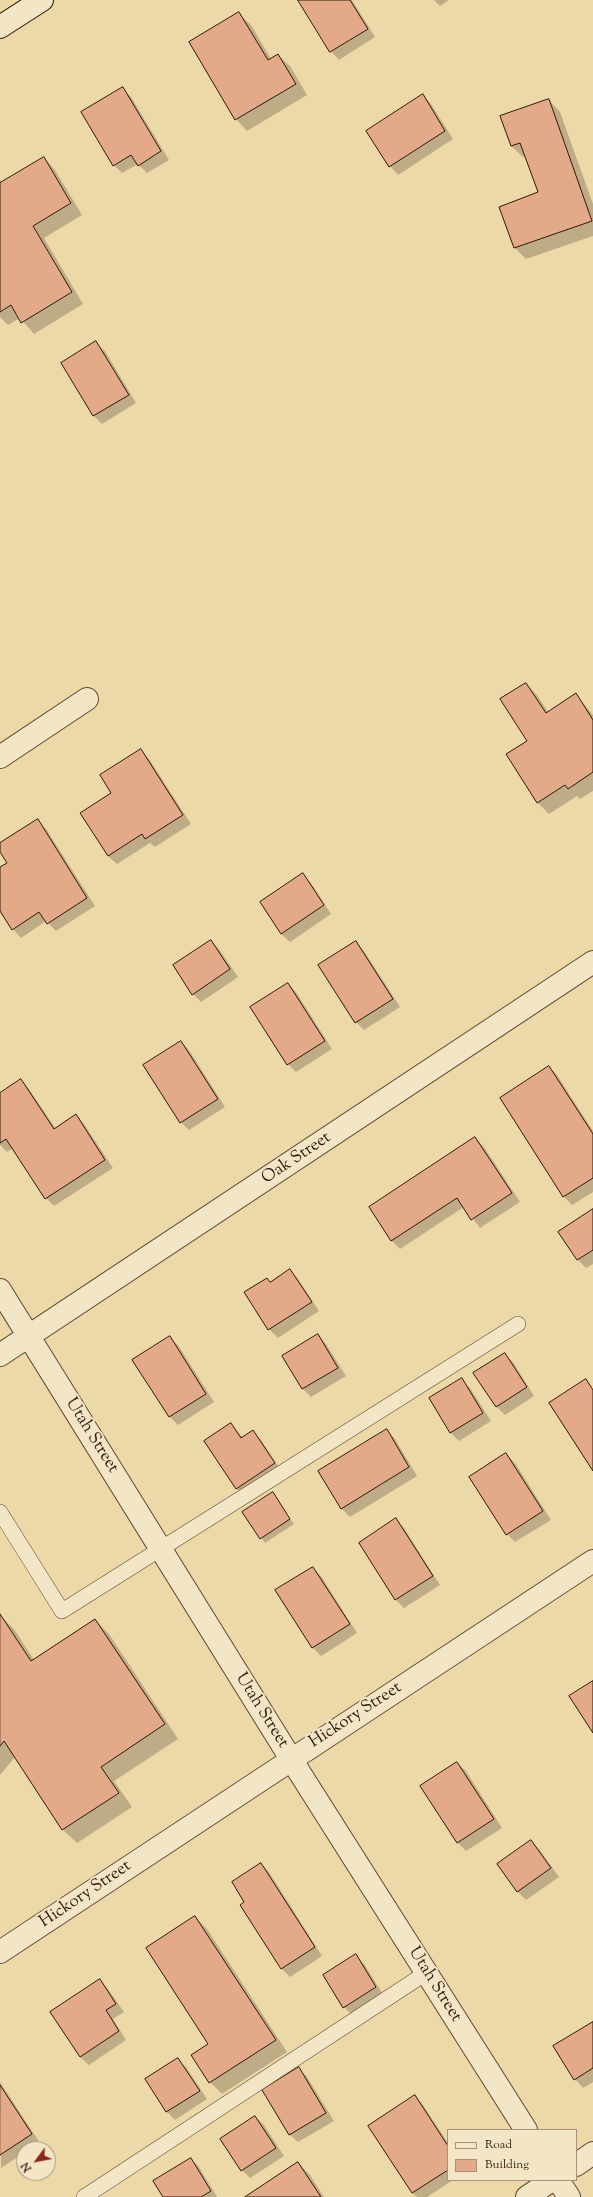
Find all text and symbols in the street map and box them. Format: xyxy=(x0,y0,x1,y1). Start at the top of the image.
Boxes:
street label: Oak Street xyxy=(259,1128,335,1190)
street label: Utah Street xyxy=(60,1395,122,1477)
street label: Utah Street xyxy=(230,1670,292,1752)
street label: Hickory Street xyxy=(306,1678,406,1754)
street label: Hickory Street xyxy=(36,1857,136,1933)
street label: Utah Street xyxy=(403,1944,465,2026)
legend xyxy=(447,2129,577,2181)
text: Road xyxy=(485,2136,512,2154)
north arrow xyxy=(16,2141,56,2181)
text: Building xyxy=(485,2156,529,2174)
text: N xyxy=(18,2159,36,2175)

